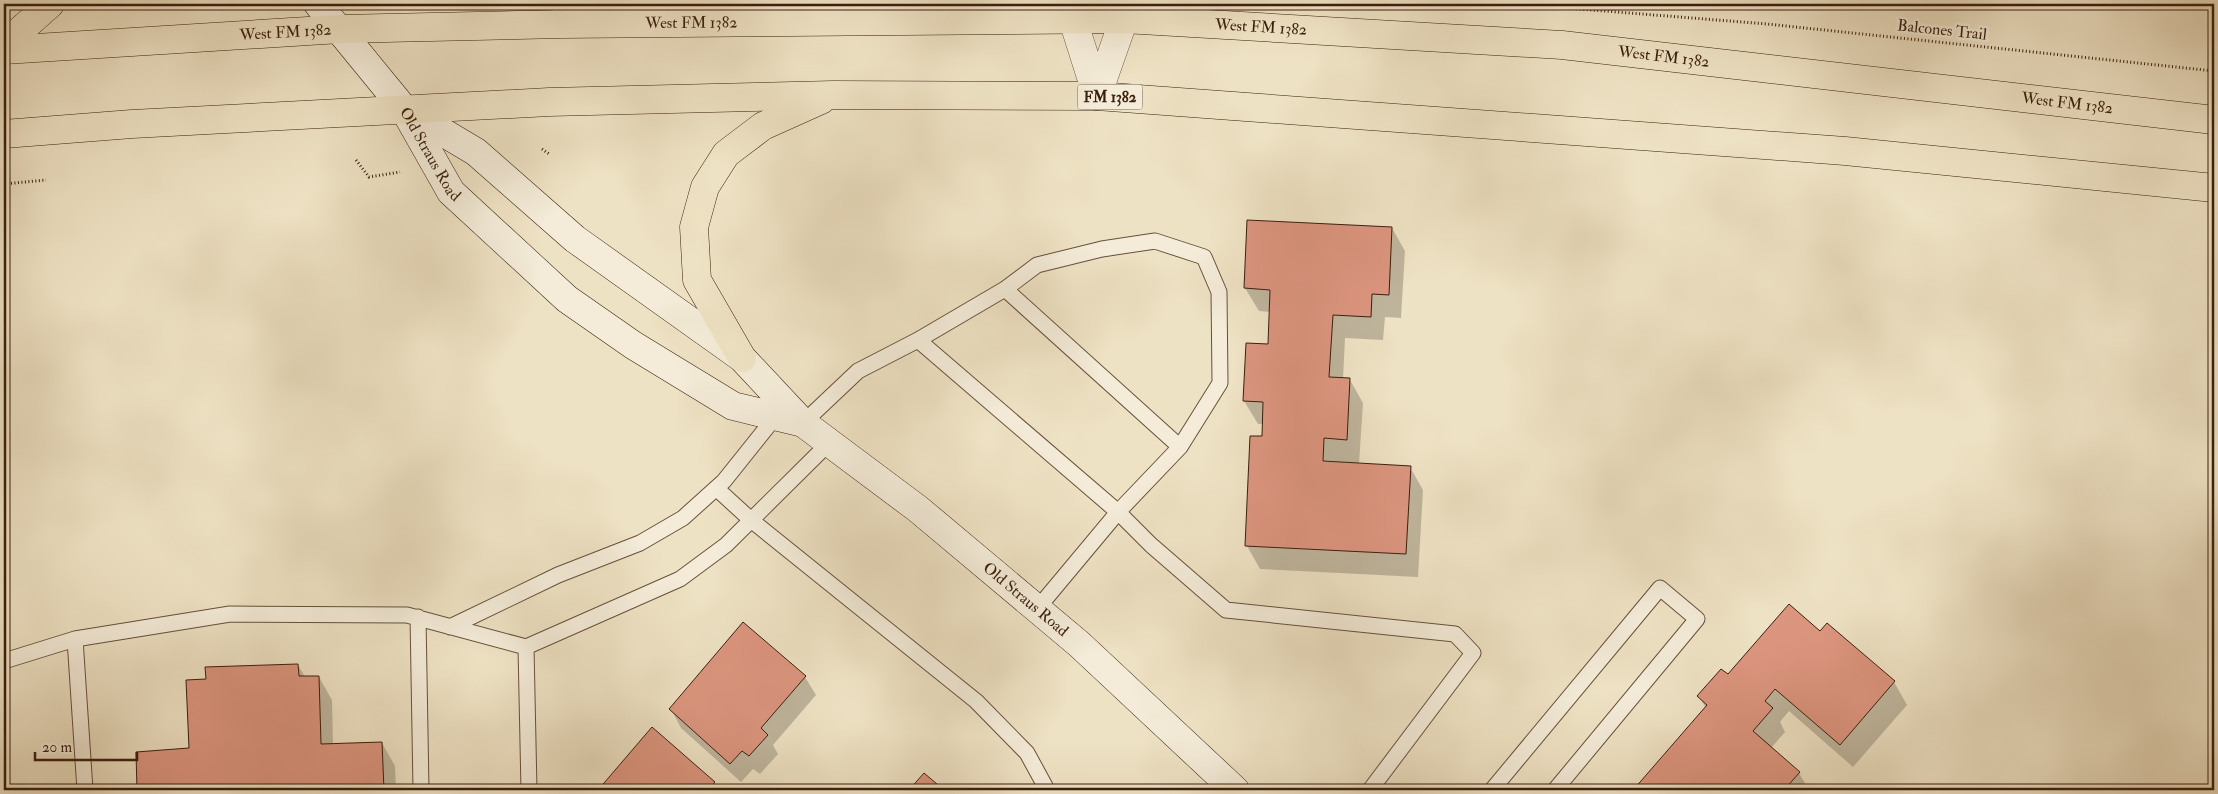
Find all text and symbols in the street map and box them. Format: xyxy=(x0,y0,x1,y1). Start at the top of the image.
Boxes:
street label: West FM 1382 xyxy=(644,12,737,33)
street label: West FM 1382 xyxy=(1214,14,1308,40)
street label: Balcones Trail xyxy=(1896,15,1988,45)
street label: West FM 1382 xyxy=(238,20,332,45)
street label: West FM 1382 xyxy=(1616,41,1711,72)
road number: FM 1382 xyxy=(1078,84,1142,110)
street label: West FM 1382 xyxy=(2019,88,2114,118)
street label: Old Straus Road xyxy=(395,104,465,206)
street label: Old Straus Road xyxy=(979,558,1073,641)
scale bar xyxy=(35,729,138,761)
text: 20 m xyxy=(42,738,72,757)

